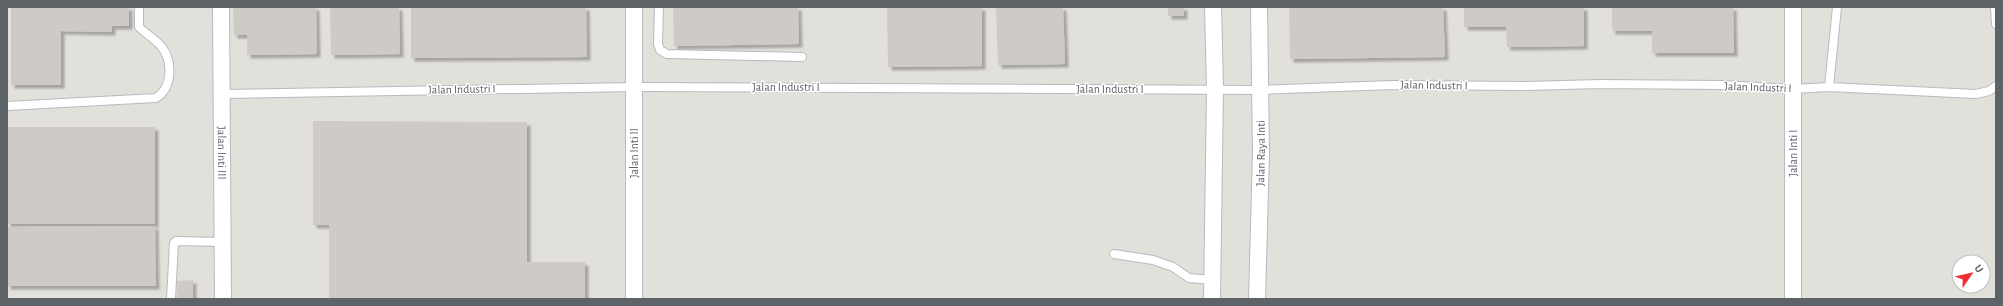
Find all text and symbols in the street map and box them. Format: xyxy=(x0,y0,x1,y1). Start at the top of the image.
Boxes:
street label: Jalan Industri I xyxy=(1400,78,1468,92)
street label: Jalan Industri I xyxy=(1724,80,1792,94)
street label: Jalan Industri I xyxy=(752,81,820,93)
street label: Jalan Industri I xyxy=(428,82,496,96)
street label: Jalan Industri I xyxy=(1076,83,1144,95)
street label: Jalan Raya Inti xyxy=(1254,120,1268,186)
street label: Jalan Inti III xyxy=(216,126,228,180)
street label: Jalan Inti II xyxy=(628,128,640,178)
street label: Jalan Inti I xyxy=(1787,130,1799,176)
north arrow xyxy=(1951,254,1991,294)
text: U xyxy=(1972,263,1985,275)

